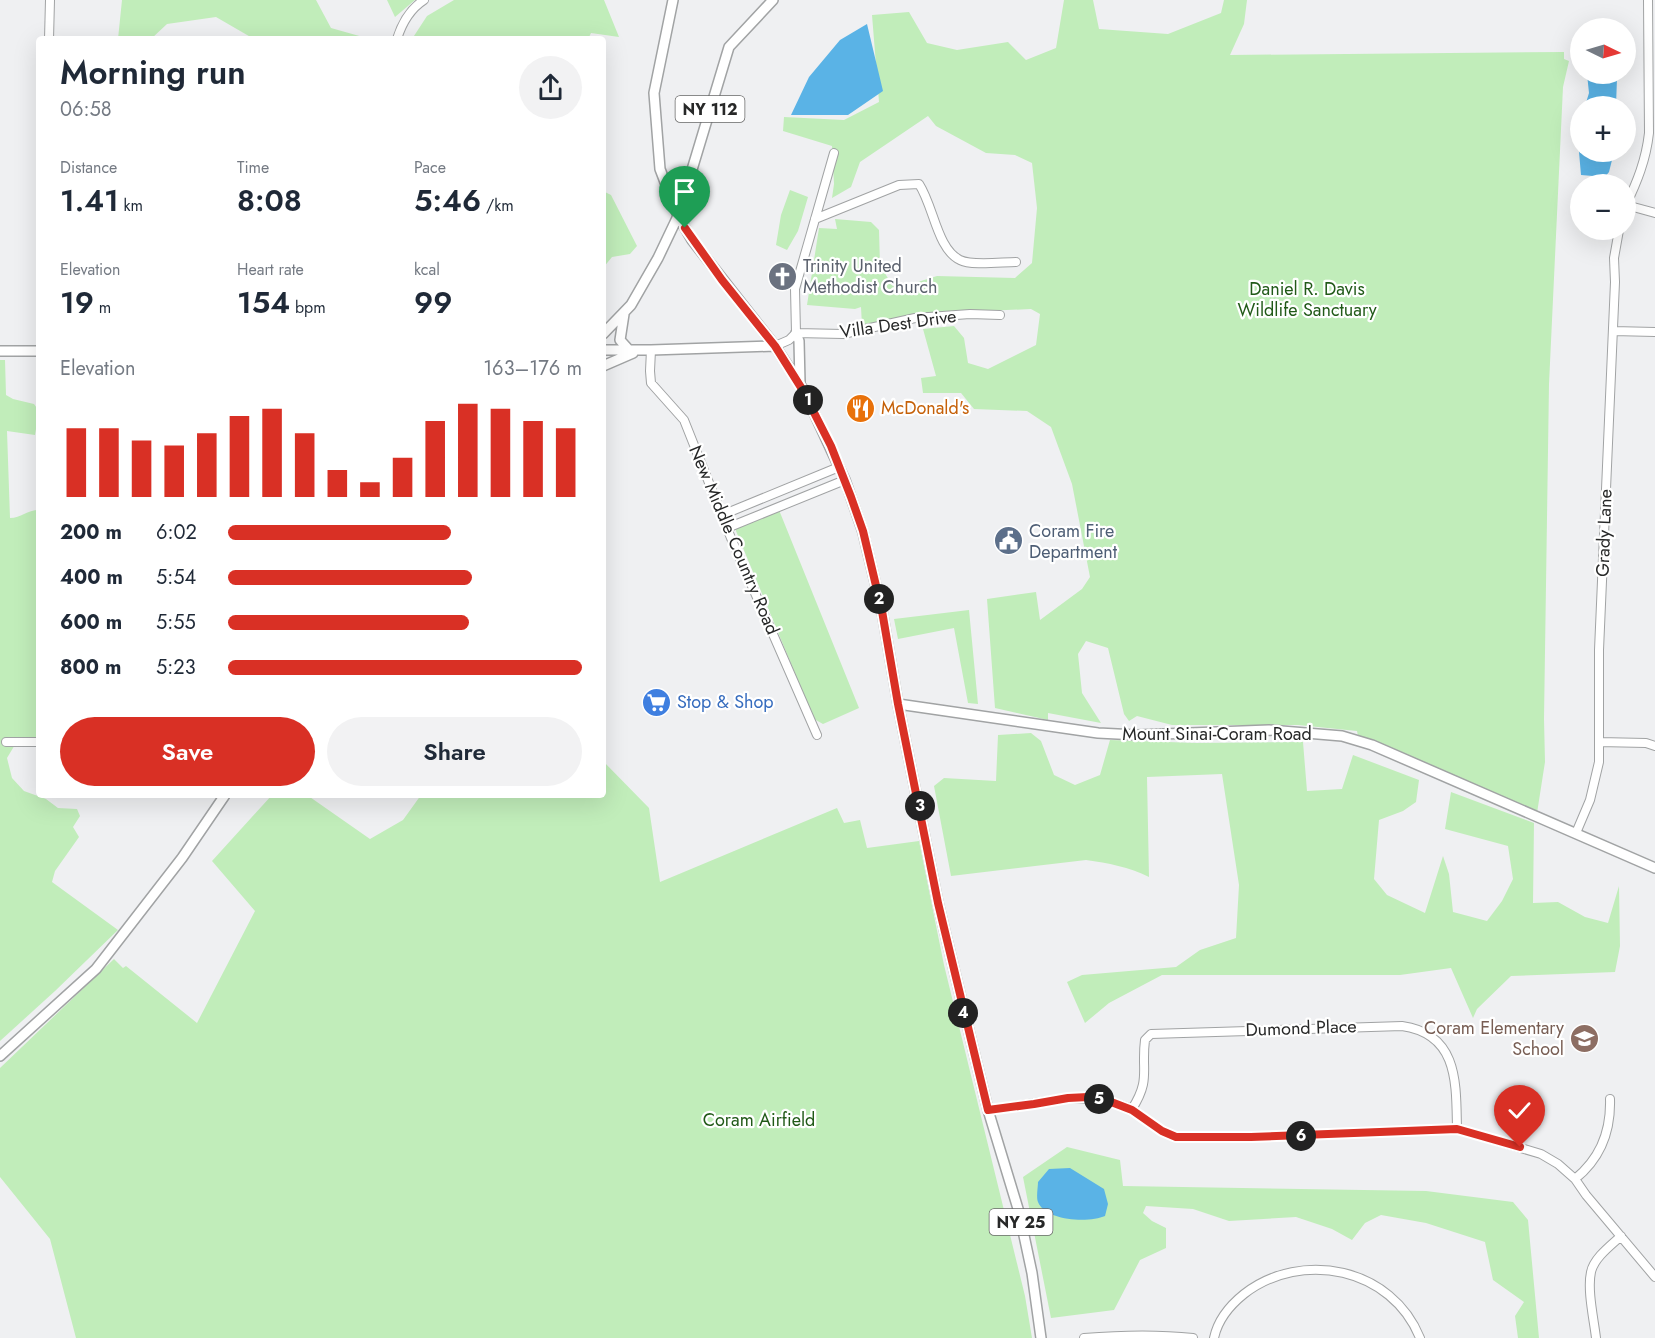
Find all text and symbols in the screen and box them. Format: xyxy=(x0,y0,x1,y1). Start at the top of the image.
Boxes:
north arrow xyxy=(1570,18,1636,84)
map controls xyxy=(1570,18,1636,240)
text: Morning run xyxy=(60,49,246,96)
button: share xyxy=(519,56,582,119)
text: 06:58 xyxy=(60,95,112,124)
road number: NY 112 xyxy=(676,96,744,122)
button: + xyxy=(1570,96,1636,162)
text: Distance xyxy=(60,156,117,179)
text: Time xyxy=(237,156,269,179)
text: Pace xyxy=(414,156,446,179)
pin xyxy=(659,166,710,228)
button: − xyxy=(1570,174,1636,240)
icon: arrive xyxy=(668,175,701,208)
text: 1.41 xyxy=(60,179,119,222)
text: 8:08 xyxy=(237,179,302,222)
text: 5:46 xyxy=(414,179,481,222)
text: km xyxy=(119,194,143,217)
text: /km xyxy=(481,194,514,217)
place label: Trinity United Methodist Church xyxy=(803,253,938,300)
text: Elevation xyxy=(60,258,120,281)
text: Heart rate xyxy=(237,258,304,281)
text: kcal xyxy=(414,258,440,281)
church icon: Trinity United Methodist Church xyxy=(766,260,798,292)
park label: Daniel R. Davis Wildlife Sanctuary xyxy=(1237,276,1377,323)
text: 19 xyxy=(60,281,94,324)
text: 154 xyxy=(237,281,290,324)
text: 99 xyxy=(414,281,452,324)
text: m xyxy=(94,296,111,319)
text: bpm xyxy=(290,296,326,319)
street label: Villa Dest Drive xyxy=(838,303,958,345)
text: Elevation xyxy=(60,354,135,383)
text: 163–176 m xyxy=(483,354,582,383)
pin: 1 xyxy=(793,385,823,415)
text: 1 xyxy=(804,388,812,411)
restaurant icon: McDonald's xyxy=(844,392,876,424)
place label: McDonald's xyxy=(881,395,969,421)
street label: New Middle Country Road xyxy=(682,441,786,639)
street label: Grady Lane xyxy=(1589,489,1619,577)
text: 200 m xyxy=(60,518,122,547)
text: 6:02 xyxy=(156,518,197,547)
place label: Coram Fire Department xyxy=(1029,518,1118,565)
public building icon: Coram Fire Department xyxy=(992,525,1024,557)
text: 400 m xyxy=(60,563,123,592)
text: 5:54 xyxy=(156,563,196,592)
pin: 2 xyxy=(864,584,894,614)
text: 2 xyxy=(874,587,884,610)
text: 600 m xyxy=(60,608,122,637)
text: 5:55 xyxy=(156,608,196,637)
text: 800 m xyxy=(60,653,121,682)
text: 5:23 xyxy=(156,653,196,682)
supermarket icon: Stop & Shop xyxy=(640,686,672,718)
place label: Stop & Shop xyxy=(677,689,774,715)
button: Save xyxy=(60,717,315,786)
button: Share xyxy=(327,717,582,786)
street label: Mount Sinai-Coram Road xyxy=(1122,721,1312,747)
pin: 3 xyxy=(905,791,935,821)
text: 3 xyxy=(915,794,925,817)
pin: 4 xyxy=(948,998,978,1028)
text: 4 xyxy=(957,1001,969,1024)
street label: Dumond Place xyxy=(1245,1013,1357,1043)
place label: Coram Elementary School xyxy=(1424,1015,1564,1062)
school or university icon: Coram Elementary School xyxy=(1569,1022,1601,1054)
pin: 5 xyxy=(1084,1084,1114,1114)
pin xyxy=(1494,1085,1545,1147)
text: 5 xyxy=(1094,1087,1104,1110)
icon: check xyxy=(1503,1094,1536,1127)
park label: Coram Airfield xyxy=(703,1107,815,1133)
pin: 6 xyxy=(1286,1121,1316,1151)
text: 6 xyxy=(1296,1124,1306,1147)
road number: NY 25 xyxy=(990,1209,1052,1235)

